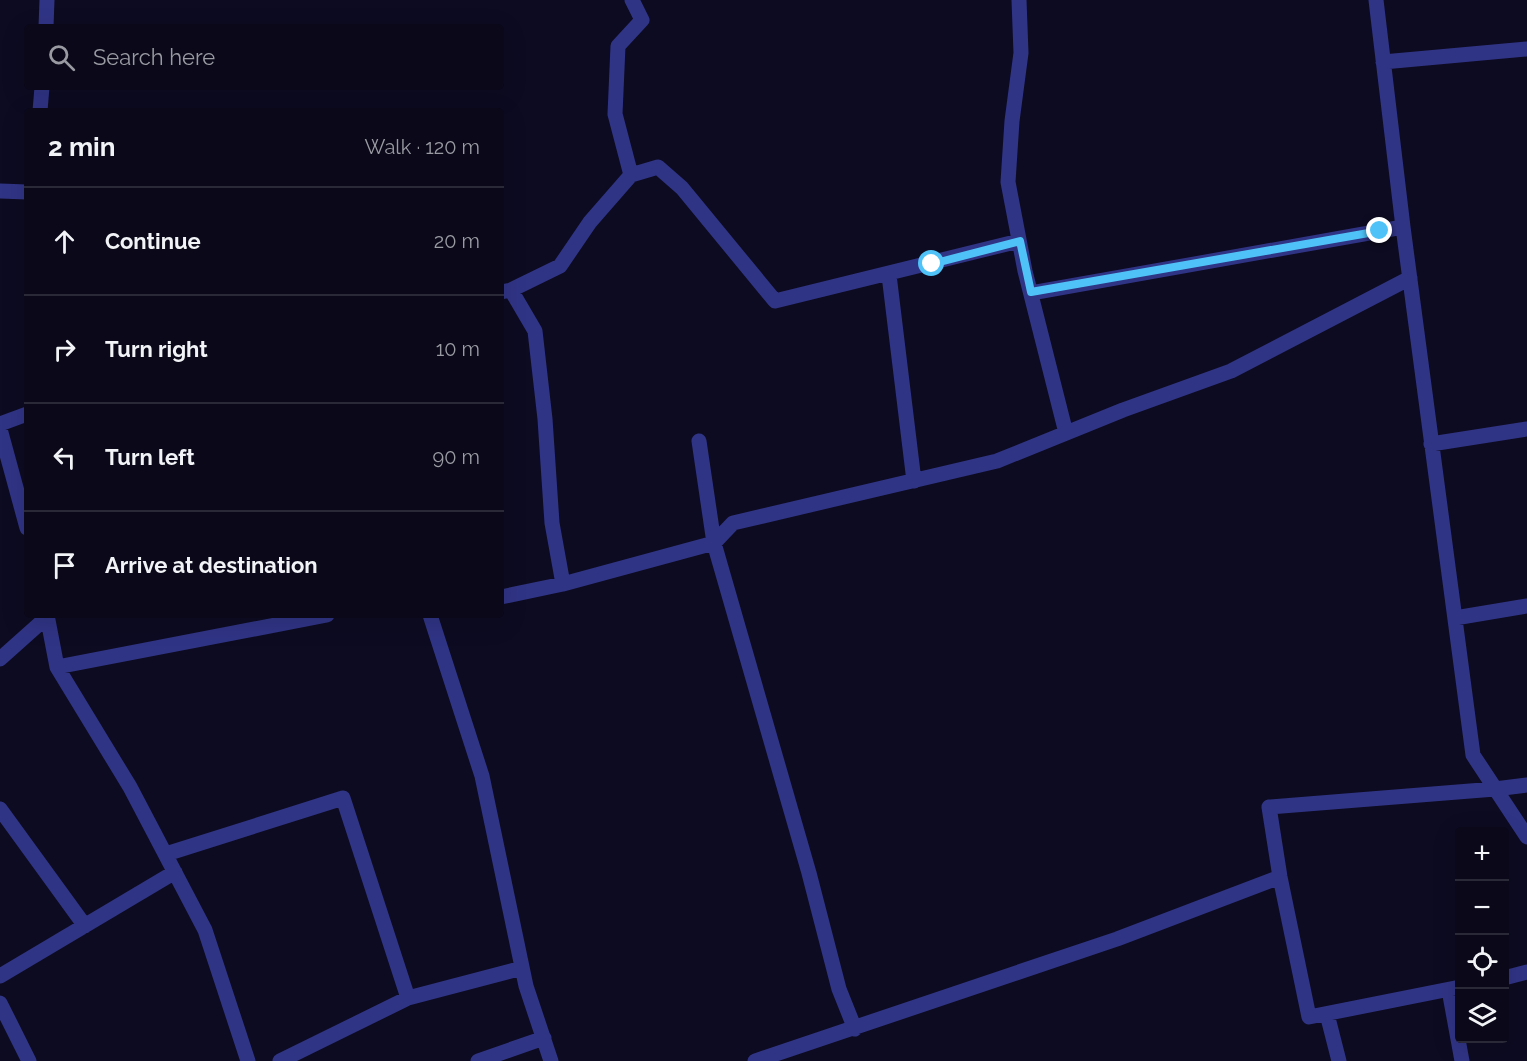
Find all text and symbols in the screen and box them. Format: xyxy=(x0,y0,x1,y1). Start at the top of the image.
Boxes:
search box xyxy=(24,24,504,90)
icon: search xyxy=(45,41,78,74)
text: Search here xyxy=(93,44,215,70)
text: 2 min xyxy=(48,132,115,162)
text: Walk · 120 m xyxy=(365,135,480,159)
route end xyxy=(1366,217,1392,243)
icon: ahead xyxy=(48,225,81,258)
text: Continue xyxy=(105,228,201,254)
text: 20 m xyxy=(434,229,480,253)
route start xyxy=(918,250,944,276)
icon: right xyxy=(48,333,81,366)
text: Turn right xyxy=(105,336,208,362)
text: 10 m xyxy=(436,337,480,361)
icon: left xyxy=(48,441,81,474)
text: Turn left xyxy=(105,444,195,470)
text: 90 m xyxy=(433,445,480,469)
icon: arrive xyxy=(48,549,81,582)
text: Arrive at destination xyxy=(105,552,318,578)
map controls xyxy=(1455,827,1509,1043)
button: + xyxy=(1455,827,1509,881)
button: − xyxy=(1455,881,1509,935)
button: locate xyxy=(1455,935,1509,989)
button: layers xyxy=(1455,989,1509,1043)

